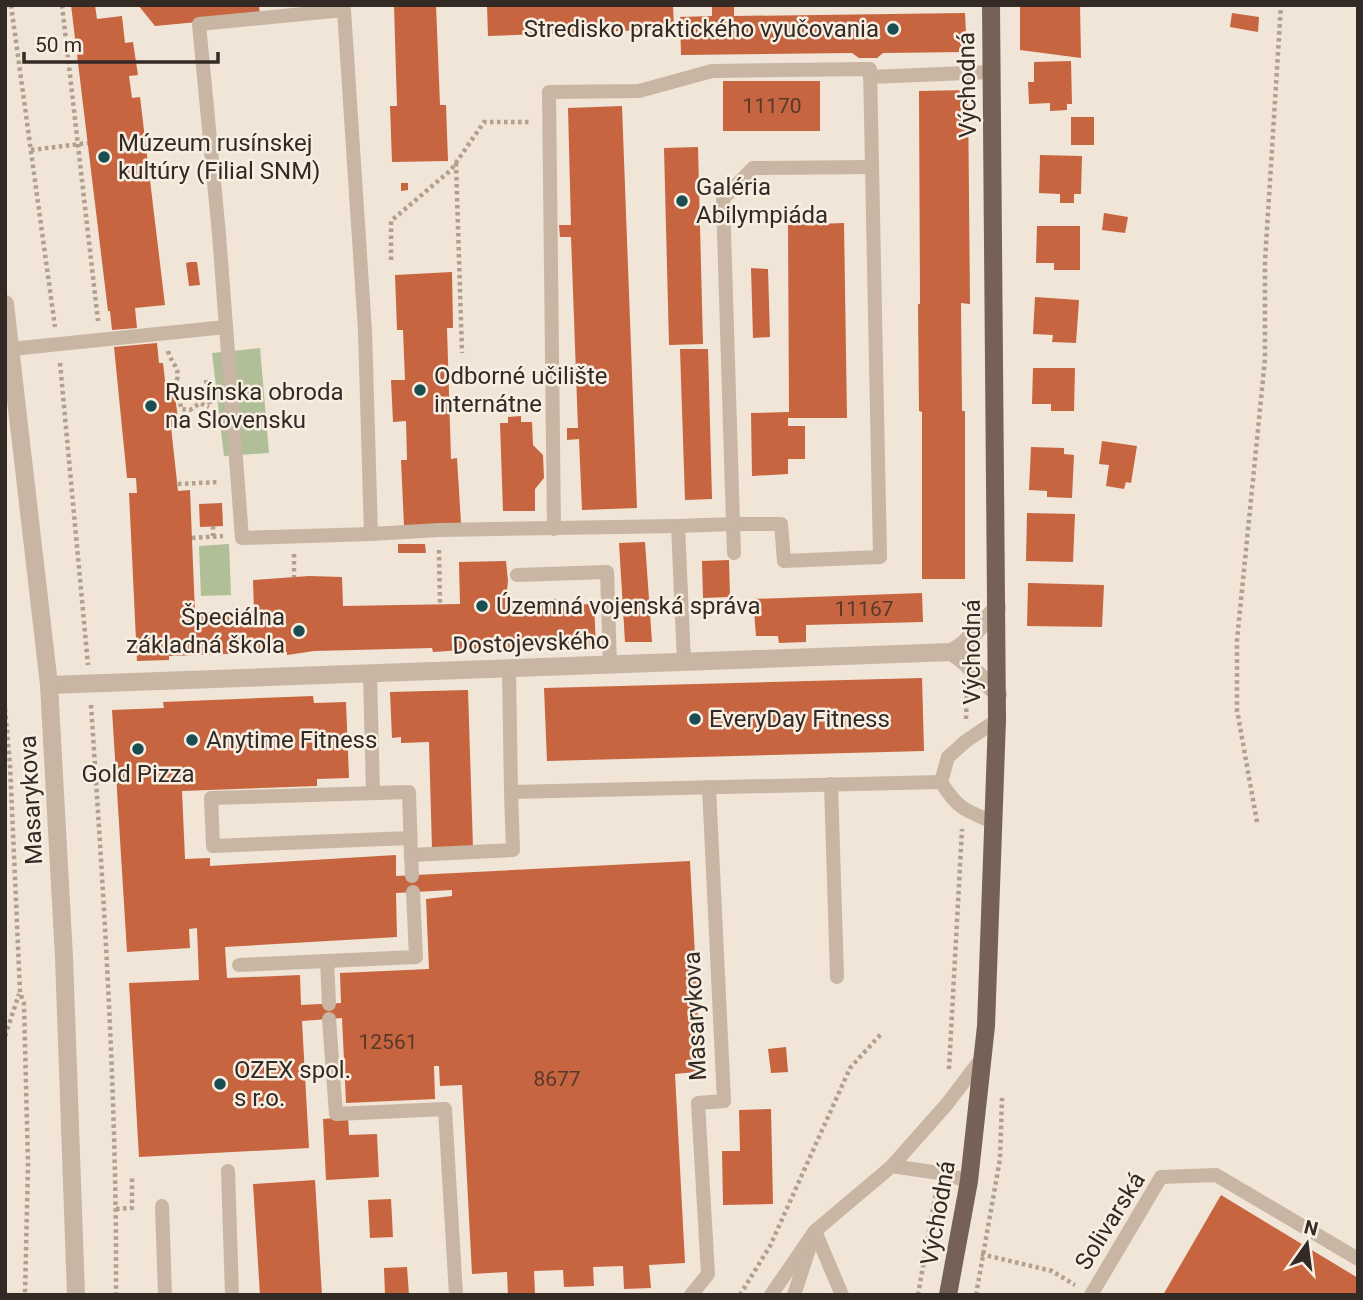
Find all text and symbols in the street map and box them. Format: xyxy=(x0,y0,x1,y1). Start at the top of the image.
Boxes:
place label: Stredisko praktického vyučovania xyxy=(524,15,879,43)
scale bar xyxy=(24,21,219,65)
marker: Stredisko praktického vyučovania xyxy=(885,21,901,37)
street label: Východná xyxy=(952,32,982,138)
text: 50 m xyxy=(35,33,82,57)
house number: 11170 xyxy=(742,94,802,118)
place label: Múzeum rusínskej kultúry (Filial SNM) xyxy=(118,129,320,185)
marker: Múzeum rusínskej kultúry (Filial SNM) xyxy=(96,149,112,165)
place label: Galéria Abilympiáda xyxy=(696,173,828,229)
marker: Galéria Abilympiáda xyxy=(674,193,690,209)
place label: Odborné učilište internátne xyxy=(434,362,608,418)
place label: Rusínska obroda na Slovensku xyxy=(165,378,344,434)
marker: Odborné učilište internátne xyxy=(412,382,428,398)
marker: Rusínska obroda na Slovensku xyxy=(143,398,159,414)
place label: Územná vojenská správa xyxy=(496,592,761,620)
house number: 11167 xyxy=(834,597,894,621)
marker: Územná vojenská správa xyxy=(474,598,490,614)
street label: Východná xyxy=(958,599,986,705)
place label: Špeciálna základná škola xyxy=(126,603,285,659)
marker: Špeciálna základná škola xyxy=(291,623,307,639)
street label: Dostojevského xyxy=(452,626,610,660)
place label: EveryDay Fitness xyxy=(709,705,890,733)
marker: EveryDay Fitness xyxy=(687,711,703,727)
place label: Anytime Fitness xyxy=(206,726,377,754)
marker: Anytime Fitness xyxy=(184,732,200,748)
street label: Masarykova xyxy=(14,735,48,865)
marker: Gold Pizza xyxy=(130,741,146,757)
place label: Gold Pizza xyxy=(81,760,195,788)
street label: Masarykova xyxy=(678,951,712,1081)
house number: 12561 xyxy=(358,1030,418,1054)
place label: OZEX spol. s r.o. xyxy=(234,1056,351,1112)
house number: 8677 xyxy=(533,1067,581,1091)
marker: OZEX spol. s r.o. xyxy=(212,1076,228,1092)
street label: Východná xyxy=(915,1159,961,1267)
street label: Solivarská xyxy=(1069,1167,1151,1275)
north arrow xyxy=(1272,1209,1342,1279)
text: N xyxy=(1302,1215,1320,1241)

